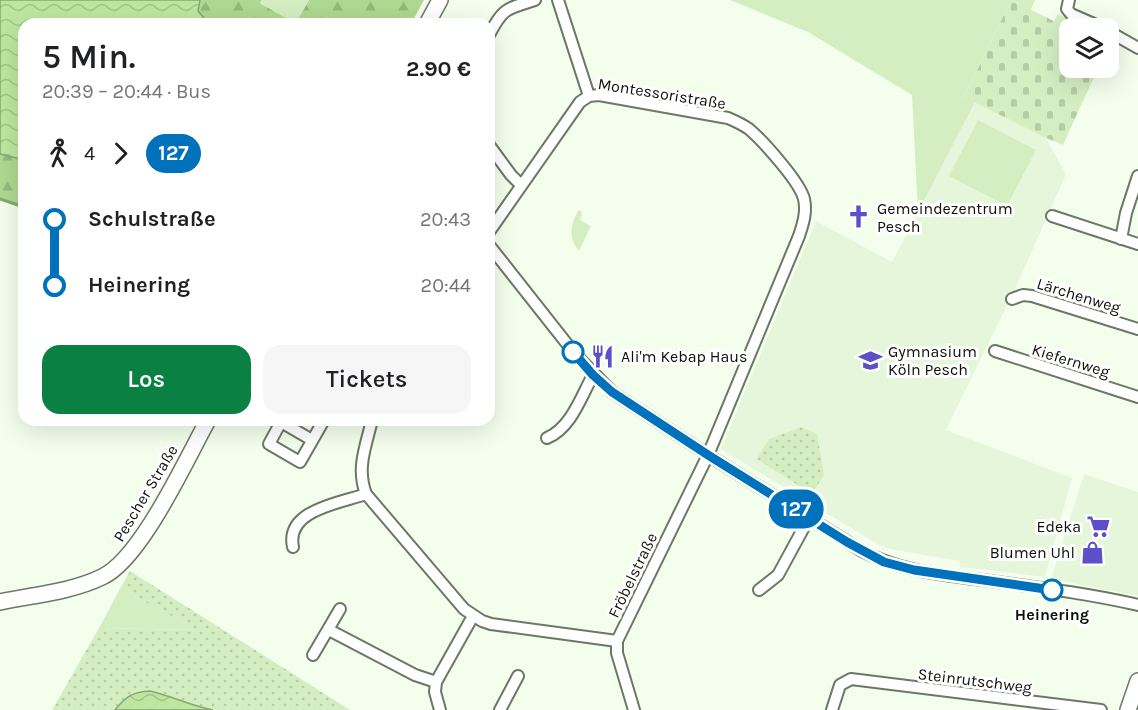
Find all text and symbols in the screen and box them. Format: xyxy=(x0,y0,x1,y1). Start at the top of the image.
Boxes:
map controls xyxy=(1059,18,1119,78)
button: layers xyxy=(1059,18,1119,78)
text: 5 Min. xyxy=(42,38,136,76)
text: 2.90 € xyxy=(406,56,471,82)
street label: Montessoristraße xyxy=(597,74,727,113)
text: 20:39 – 20:44 · Bus xyxy=(42,80,211,103)
icon: walk xyxy=(42,137,75,170)
icon: forward xyxy=(104,137,137,170)
text: 127 xyxy=(158,141,189,165)
text: 4 xyxy=(84,142,95,165)
place label: Gemeindezentrum Pesch xyxy=(877,199,1013,236)
church icon: Gemeindezentrum Pesch xyxy=(846,204,872,230)
text: Schulstraße xyxy=(88,206,216,232)
text: 20:43 xyxy=(420,208,471,231)
text: Heinering xyxy=(88,272,190,298)
text: 20:44 xyxy=(421,274,471,297)
street label: Lärchenweg xyxy=(1035,274,1123,317)
street label: Kiefernweg xyxy=(1029,340,1112,381)
unlabelled marker xyxy=(562,341,584,363)
place label: Gymnasium Köln Pesch xyxy=(888,342,977,379)
restaurant icon: Ali'm Kebap Haus xyxy=(590,343,616,369)
button: Los xyxy=(42,345,251,414)
button: Tickets xyxy=(263,345,471,414)
place label: Ali'm Kebap Haus xyxy=(621,347,747,366)
school or university icon: Gymnasium Köln Pesch xyxy=(857,347,883,373)
street label: Pescher Straße xyxy=(109,441,182,545)
line badge: 127 xyxy=(762,490,830,528)
text: 127 xyxy=(781,497,811,521)
supermarket icon: Edeka xyxy=(1086,513,1112,539)
place label: Edeka xyxy=(1036,517,1081,536)
street label: Fröbelstraße xyxy=(604,530,661,621)
shop icon: Blumen Uhl xyxy=(1080,539,1106,565)
place label: Blumen Uhl xyxy=(990,543,1075,562)
marker: Heinering xyxy=(1041,579,1063,601)
place label: Heinering xyxy=(1015,605,1089,624)
street label: Steinrutschweg xyxy=(917,664,1033,697)

